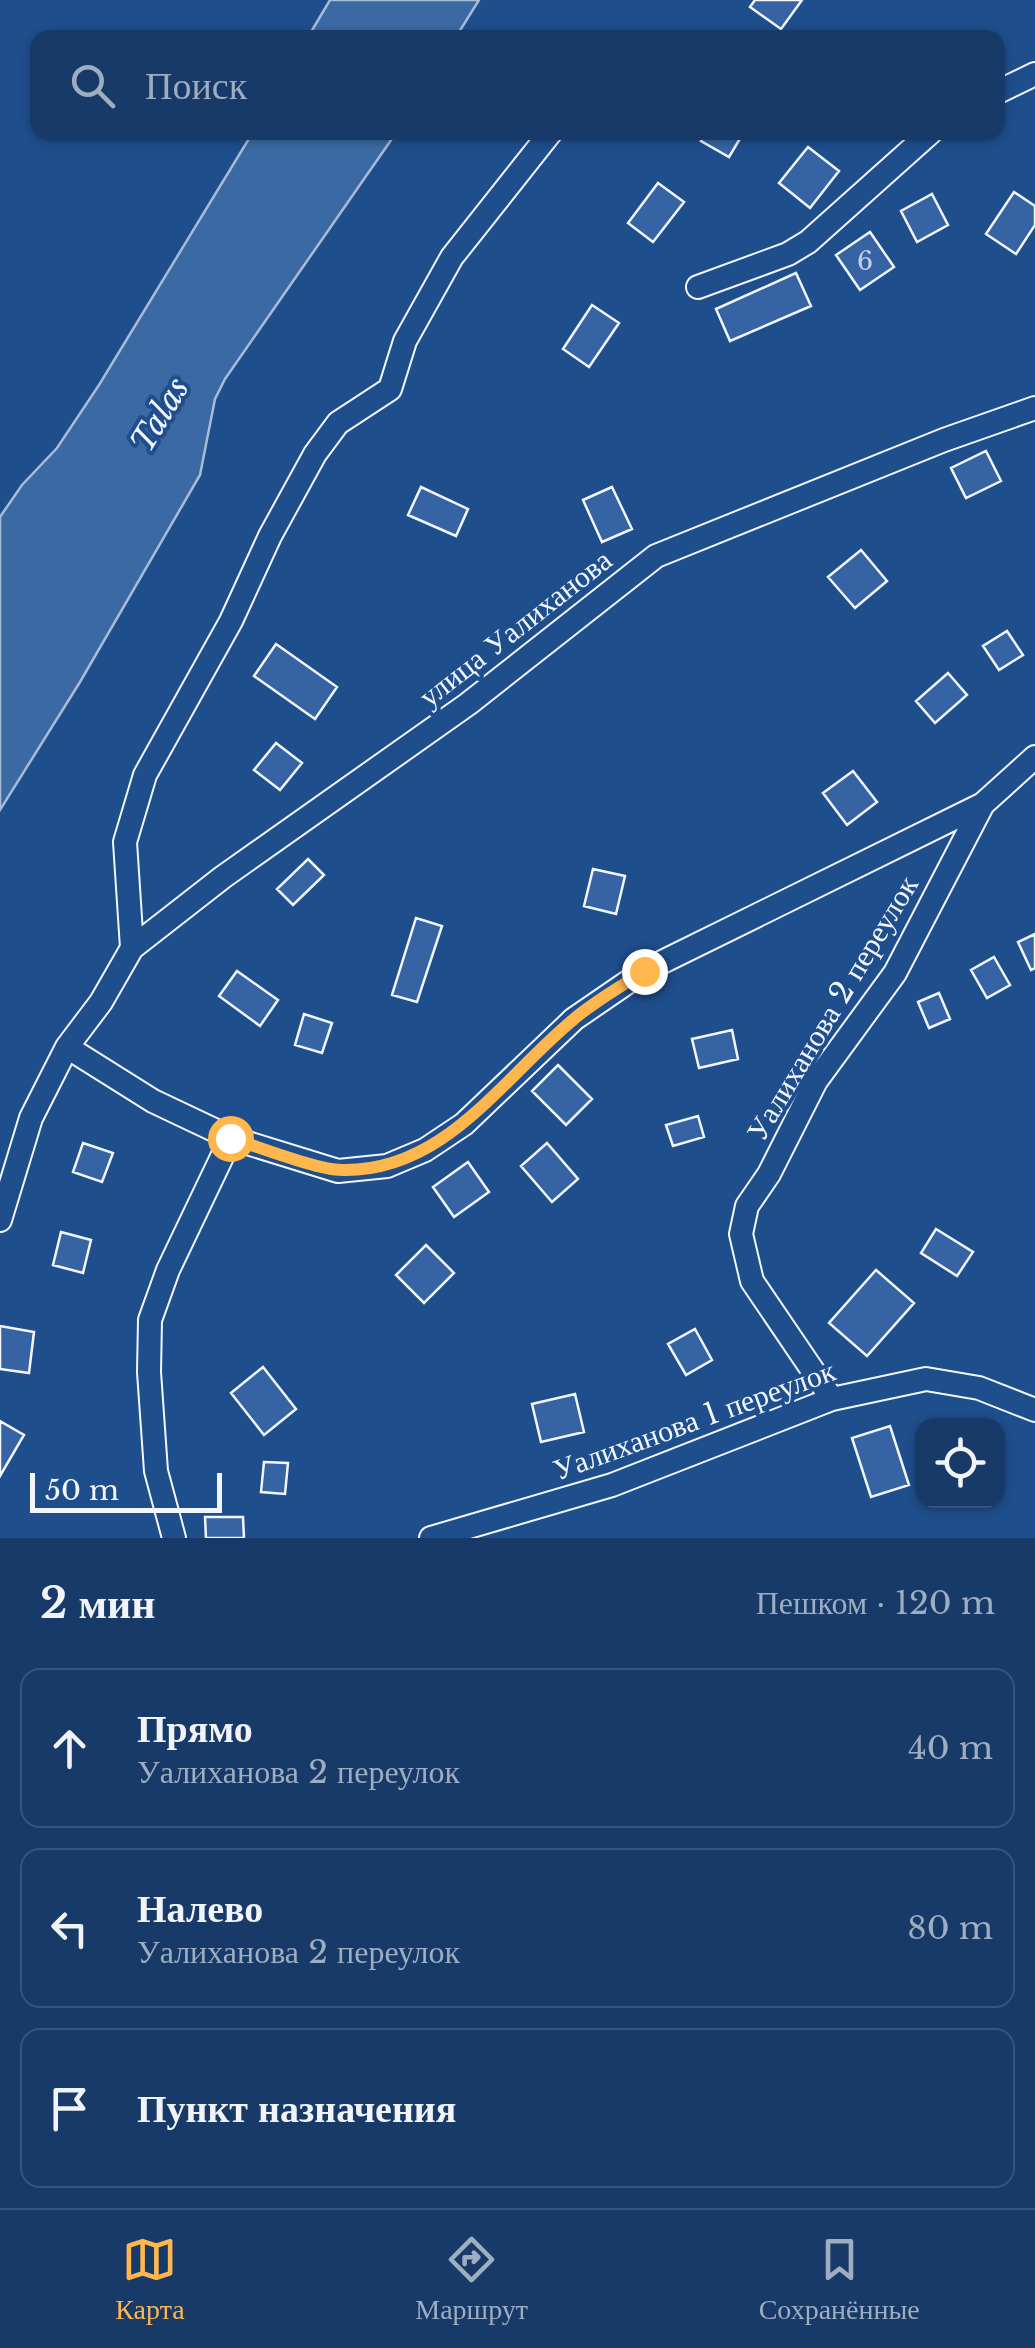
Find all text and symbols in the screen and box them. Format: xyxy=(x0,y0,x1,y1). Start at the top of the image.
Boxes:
search box xyxy=(30,30,1005,140)
icon: search xyxy=(65,58,120,113)
text: Поиск xyxy=(145,62,247,109)
house number: 6 xyxy=(857,246,873,277)
water label: Talas xyxy=(122,370,198,460)
street label: улица Уалиханова xyxy=(411,541,619,715)
street label: Уалиханова 2 переулок xyxy=(738,868,926,1147)
route end xyxy=(622,949,668,995)
route start xyxy=(208,1116,254,1162)
street label: Уалиханова 1 переулок xyxy=(548,1352,841,1488)
map controls xyxy=(915,1418,1005,1508)
button: locate xyxy=(915,1418,1005,1508)
scale bar xyxy=(30,1468,222,1512)
text: 50 m xyxy=(45,1473,119,1508)
text: 2 мин xyxy=(40,1577,156,1629)
text: Пешком · 120 m xyxy=(756,1583,995,1623)
text: Прямо xyxy=(137,1705,253,1752)
icon: ahead xyxy=(42,1721,97,1776)
text: 40 m xyxy=(908,1728,993,1768)
text: Уалиханова 2 переулок xyxy=(137,1752,460,1792)
text: Налево xyxy=(137,1885,263,1932)
icon: left xyxy=(42,1901,97,1956)
text: 80 m xyxy=(907,1908,993,1948)
text: Уалиханова 2 переулок xyxy=(137,1932,460,1972)
icon: arrive xyxy=(42,2081,97,2136)
text: Пункт назначения xyxy=(137,2085,456,2132)
tab: Карта xyxy=(115,2232,185,2327)
tab: Маршрут xyxy=(415,2232,528,2327)
tab: Сохранённые xyxy=(759,2232,920,2327)

